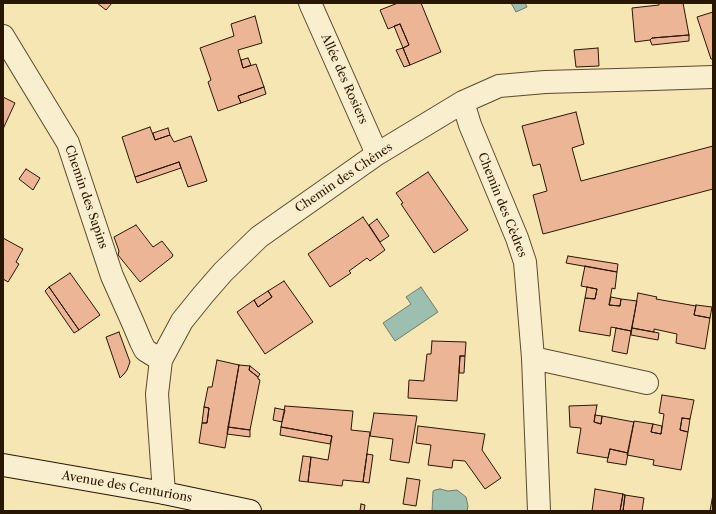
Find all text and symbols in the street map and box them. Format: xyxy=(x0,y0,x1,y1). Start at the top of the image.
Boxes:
street label: Allée des Rosiers xyxy=(318,32,370,126)
street label: Chemin des Chênes xyxy=(293,140,395,216)
street label: Chemin des Sapins xyxy=(61,143,111,251)
street label: Chemin des Cèdres xyxy=(474,151,530,259)
street label: Avenue des Centurions xyxy=(61,468,193,506)

